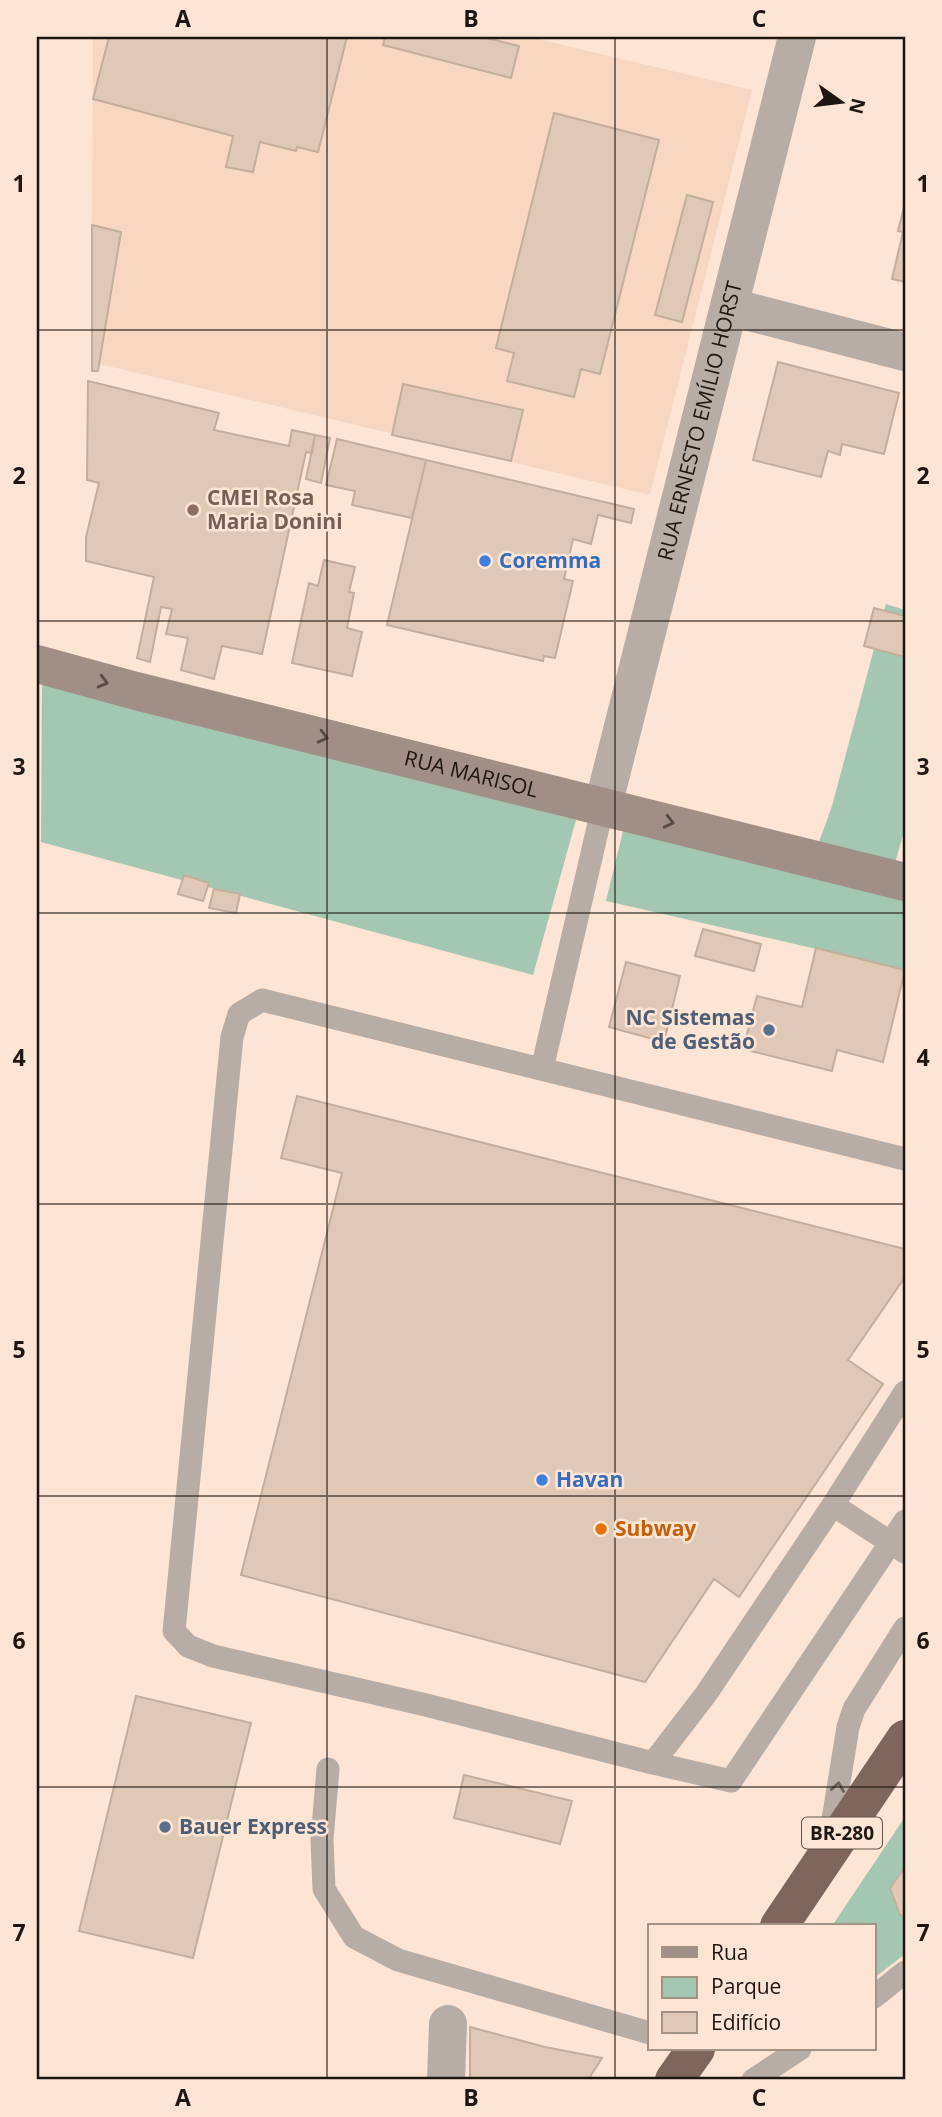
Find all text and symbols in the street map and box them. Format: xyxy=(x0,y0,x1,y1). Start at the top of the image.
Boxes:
text: A xyxy=(175,2,191,34)
text: B xyxy=(463,2,479,34)
text: C xyxy=(752,2,766,34)
north arrow xyxy=(806,66,876,136)
text: N xyxy=(843,95,872,117)
text: 1 xyxy=(12,167,26,199)
text: 1 xyxy=(916,167,930,199)
street label: RUA ERNESTO EMÍLIO HORST xyxy=(650,278,748,563)
text: 2 xyxy=(12,459,26,491)
text: 2 xyxy=(916,459,930,491)
place label: CMEI Rosa Maria Donini xyxy=(207,483,343,535)
marker: CMEI Rosa Maria Donini xyxy=(185,502,201,518)
place label: Coremma xyxy=(499,546,601,574)
marker: Coremma xyxy=(477,553,493,569)
one-way arrow xyxy=(96,674,108,688)
one-way arrow xyxy=(317,729,329,743)
street label: RUA MARISOL xyxy=(402,743,541,803)
text: 3 xyxy=(12,750,26,782)
text: 3 xyxy=(916,750,930,782)
one-way arrow xyxy=(663,814,675,828)
place label: NC Sistemas de Gestão xyxy=(625,1003,755,1055)
marker: NC Sistemas de Gestão xyxy=(761,1022,777,1038)
text: 4 xyxy=(12,1041,26,1073)
text: 4 xyxy=(916,1041,930,1073)
text: 5 xyxy=(12,1333,26,1365)
text: 5 xyxy=(916,1333,930,1365)
place label: Havan xyxy=(556,1465,623,1493)
marker: Havan xyxy=(534,1472,550,1488)
place label: Subway xyxy=(615,1514,696,1542)
marker: Subway xyxy=(593,1521,609,1537)
text: 6 xyxy=(12,1624,26,1656)
text: 6 xyxy=(916,1624,930,1656)
one-way arrow xyxy=(830,1781,845,1793)
place label: Bauer Express xyxy=(179,1812,327,1840)
road number: BR-280 xyxy=(802,1817,882,1848)
marker: Bauer Express xyxy=(157,1819,173,1835)
text: 7 xyxy=(12,1916,26,1948)
text: 7 xyxy=(916,1916,930,1948)
legend xyxy=(648,1924,876,2050)
text: Rua xyxy=(711,1938,749,1966)
text: Parque xyxy=(711,1972,781,2000)
text: Edifício xyxy=(711,2008,781,2036)
text: A xyxy=(175,2081,191,2113)
text: B xyxy=(463,2081,479,2113)
text: C xyxy=(752,2081,766,2113)

